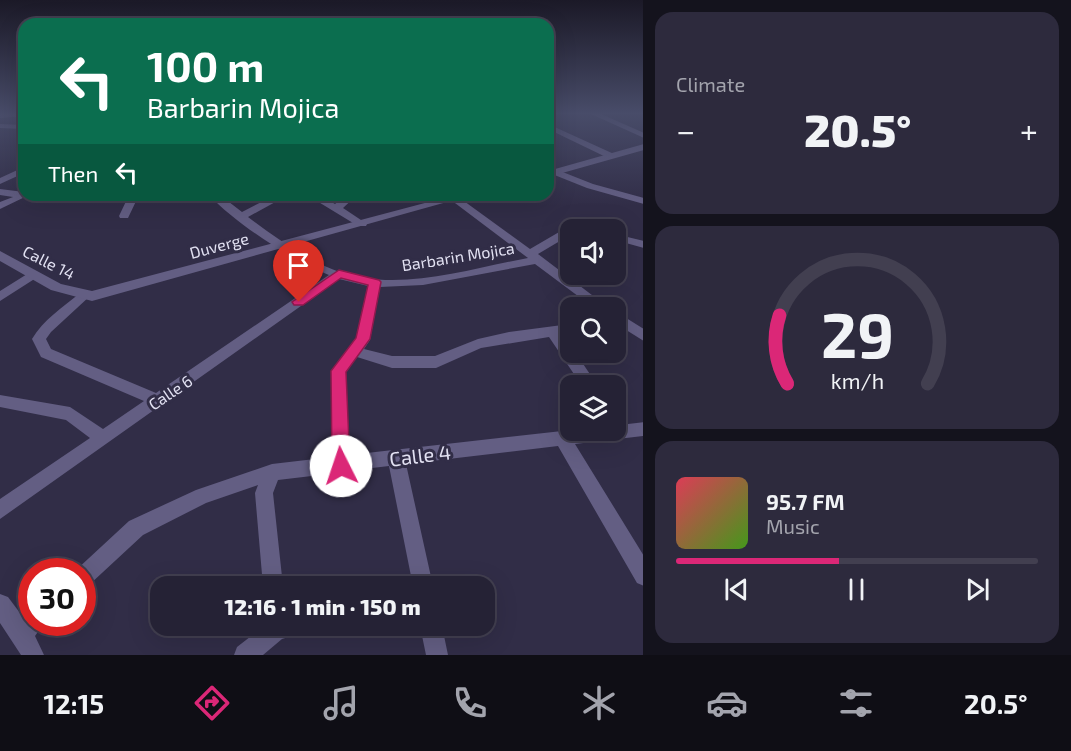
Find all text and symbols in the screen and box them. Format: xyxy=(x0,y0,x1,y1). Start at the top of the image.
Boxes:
text: 100 m xyxy=(147,40,264,90)
icon: left xyxy=(48,42,126,120)
text: Climate xyxy=(676,72,745,96)
text: Barbarin Mojica xyxy=(147,91,339,123)
text: 20.5° xyxy=(804,102,911,156)
text: − xyxy=(676,110,695,150)
text: + xyxy=(1020,110,1038,150)
icon: left xyxy=(110,156,143,189)
text: Then xyxy=(48,160,98,186)
map controls xyxy=(560,219,626,441)
button: sound xyxy=(560,219,626,285)
street label: Duverge xyxy=(187,228,251,262)
street label: Barbarin Mojica xyxy=(400,238,516,275)
pin xyxy=(273,240,324,302)
street label: Calle 14 xyxy=(20,241,78,283)
icon: arrive xyxy=(282,249,315,282)
button: search xyxy=(560,297,626,363)
text: 29 xyxy=(820,297,894,372)
text: km/h xyxy=(830,369,884,394)
street label: Calle 6 xyxy=(144,370,196,414)
button: layers xyxy=(560,375,626,441)
position arrow xyxy=(309,434,373,498)
street label: Calle 4 xyxy=(388,439,452,471)
text: 95.7 FM xyxy=(766,488,845,514)
text: Music xyxy=(766,514,820,538)
speed limit sign: 30 xyxy=(18,558,96,636)
icon: previous xyxy=(720,573,753,606)
icon: pause xyxy=(840,573,873,606)
icon: next xyxy=(961,573,994,606)
text: 12:16 · 1 min · 150 m xyxy=(224,593,421,619)
icon: directions xyxy=(191,682,233,724)
icon: music xyxy=(320,682,362,724)
icon: phone xyxy=(449,682,491,724)
icon: climate xyxy=(578,682,620,724)
icon: car xyxy=(706,682,748,724)
icon: filters xyxy=(835,682,877,724)
text: 12:15 xyxy=(43,687,104,719)
text: 20.5° xyxy=(964,687,1028,719)

